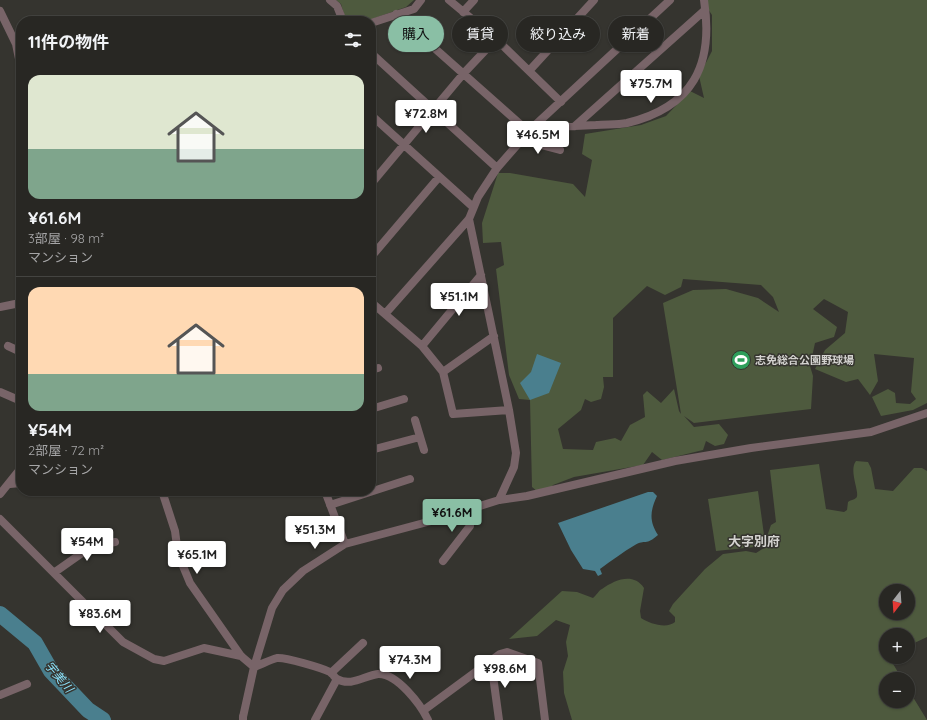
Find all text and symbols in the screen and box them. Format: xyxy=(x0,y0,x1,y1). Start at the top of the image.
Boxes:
chip: 購入 xyxy=(388,16,444,52)
chip: 賃貸 xyxy=(452,16,508,52)
chip: 絞り込み xyxy=(516,16,600,52)
chip: 新着 xyxy=(608,16,664,52)
icon: filters xyxy=(342,29,364,51)
text: 11件の物件 xyxy=(28,31,109,52)
pin: ¥75.7M xyxy=(618,70,684,104)
text: ¥75.7M xyxy=(630,75,672,91)
pin: ¥72.8M xyxy=(393,100,459,134)
icon: home xyxy=(160,101,232,173)
text: ¥72.8M xyxy=(404,105,448,121)
pin: ¥46.5M xyxy=(505,121,571,155)
text: ¥46.5M xyxy=(516,126,560,142)
text: ¥61.6M xyxy=(28,207,81,228)
text: 3部屋 · 98 m² xyxy=(28,230,104,246)
text: マンション xyxy=(28,249,93,265)
pin: ¥51.1M xyxy=(426,283,492,317)
text: ¥51.1M xyxy=(440,288,478,304)
icon: home xyxy=(160,313,232,385)
sports icon: 志免総合公園野球場 xyxy=(730,349,752,371)
place label: 志免総合公園野球場 xyxy=(755,353,854,367)
text: ¥54M xyxy=(28,419,72,440)
text: 2部屋 · 72 m² xyxy=(28,442,104,458)
text: マンション xyxy=(28,461,93,477)
pin: ¥61.6M xyxy=(419,499,485,533)
text: ¥61.6M xyxy=(432,504,472,520)
pin: ¥51.3M xyxy=(282,516,348,550)
text: ¥51.3M xyxy=(294,521,336,537)
pin: ¥54M xyxy=(63,528,111,562)
text: ¥54M xyxy=(70,533,104,549)
district label: 大字別府 xyxy=(728,533,780,549)
pin: ¥65.1M xyxy=(164,541,230,575)
text: ¥65.1M xyxy=(177,546,217,562)
north arrow xyxy=(879,584,915,620)
map controls xyxy=(879,584,915,708)
pin: ¥83.6M xyxy=(67,600,133,634)
text: ¥83.6M xyxy=(79,605,121,621)
button: + xyxy=(879,628,915,664)
pin: ¥74.3M xyxy=(377,646,443,680)
text: ¥74.3M xyxy=(389,651,431,667)
pin: ¥98.6M xyxy=(472,655,538,689)
water label: 宇美川 xyxy=(42,658,78,697)
text: ¥98.6M xyxy=(483,660,527,676)
button: − xyxy=(879,672,915,708)

